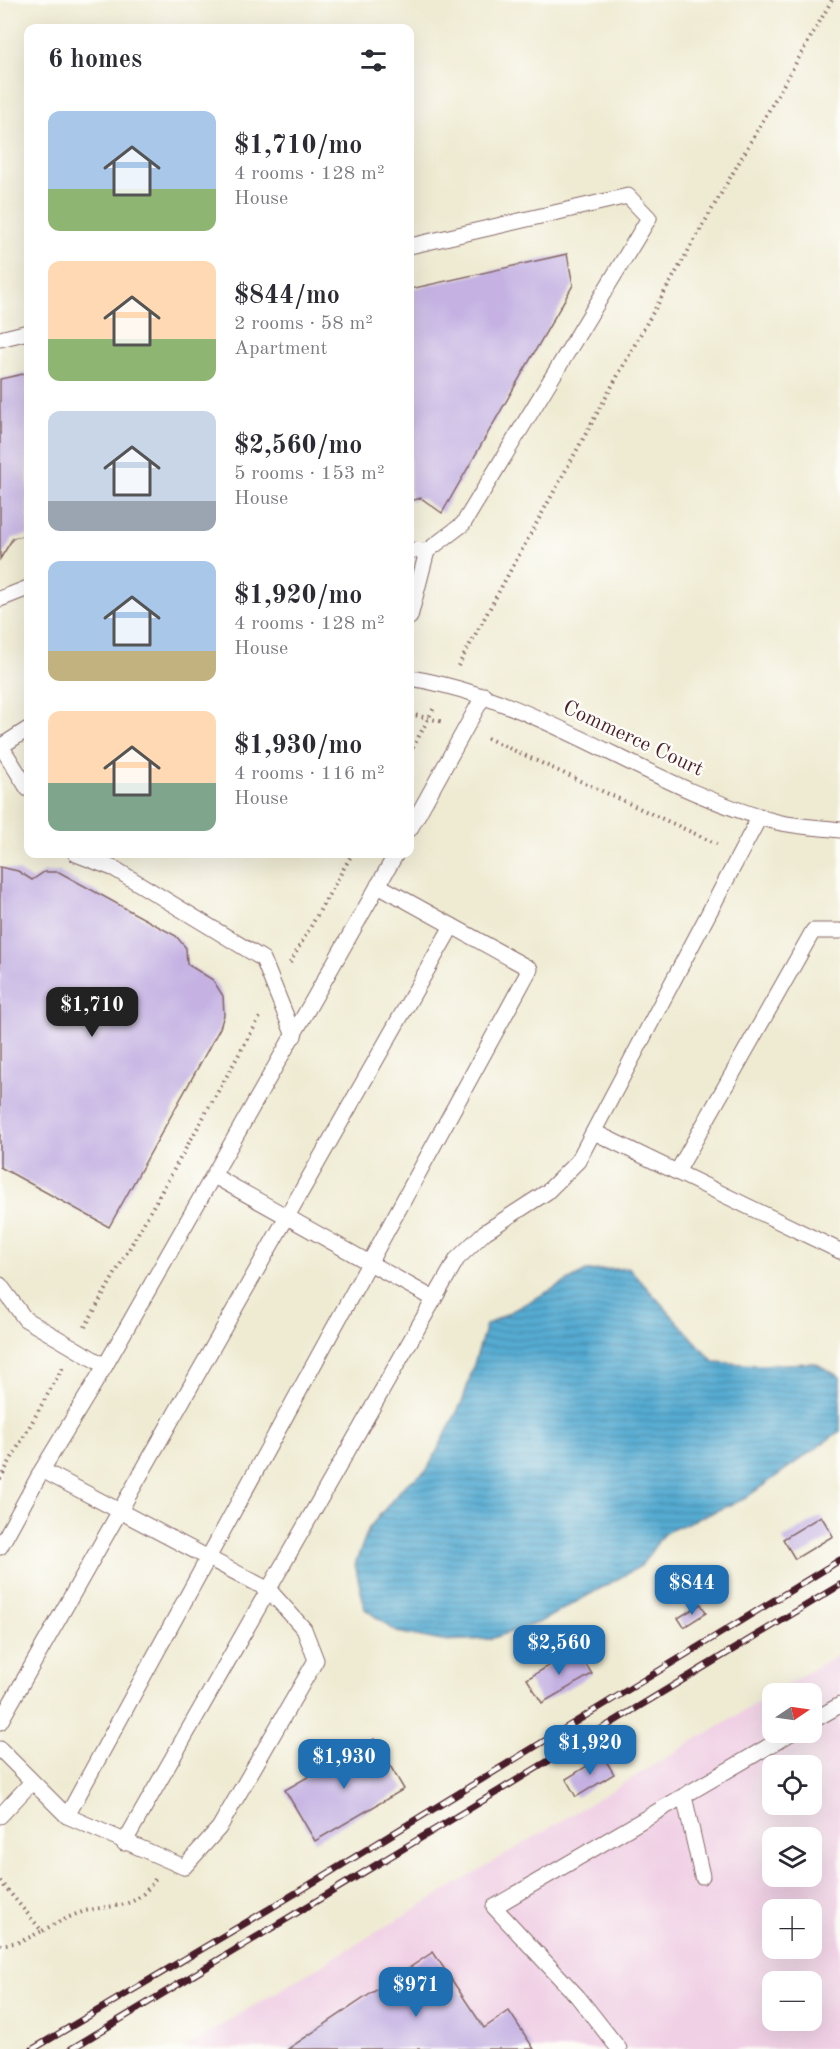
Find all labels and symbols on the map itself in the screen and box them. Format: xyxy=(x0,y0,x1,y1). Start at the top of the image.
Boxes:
street label: Commerce Court xyxy=(559,697,707,781)
pin: $1,710 xyxy=(43,987,141,1038)
pin: $844 xyxy=(656,1565,728,1616)
pin: $2,560 xyxy=(510,1625,608,1676)
north arrow xyxy=(762,1683,822,1743)
pin: $1,920 xyxy=(541,1725,639,1776)
pin: $1,930 xyxy=(295,1739,393,1790)
pin: $971 xyxy=(380,1967,452,2018)

